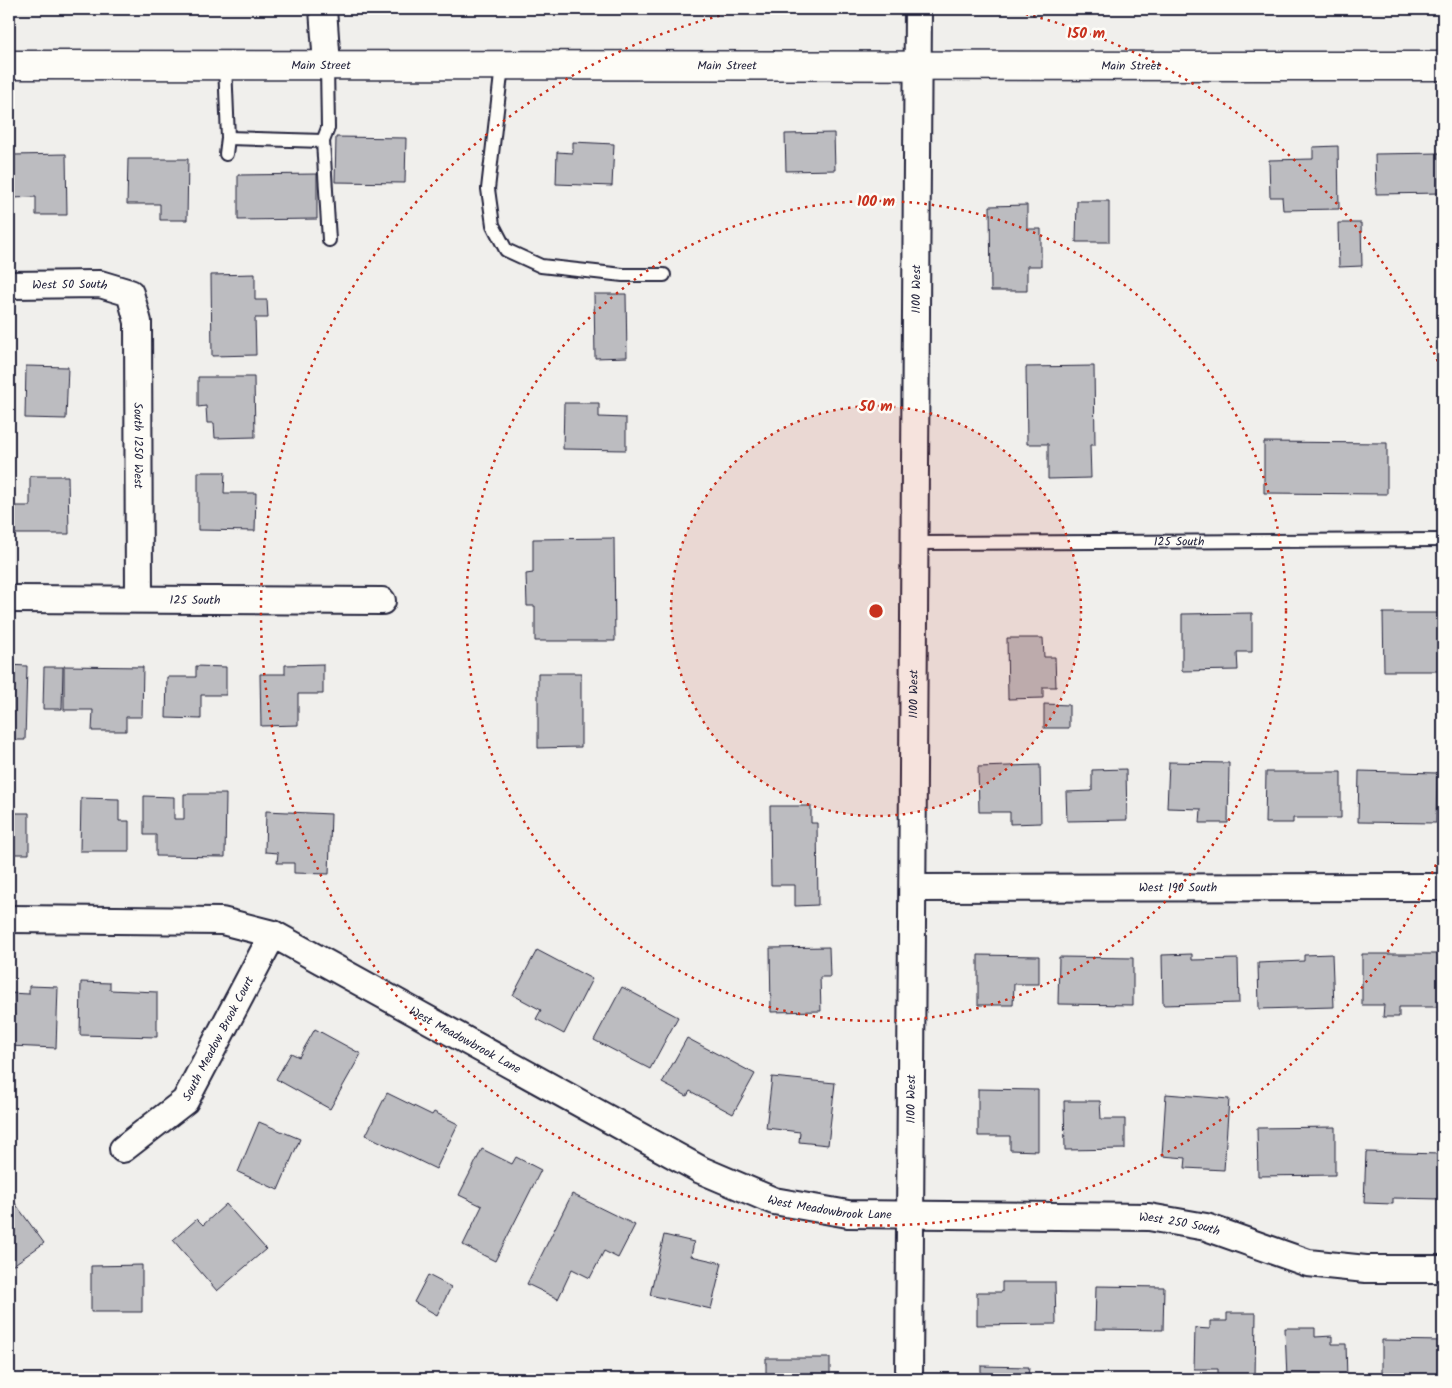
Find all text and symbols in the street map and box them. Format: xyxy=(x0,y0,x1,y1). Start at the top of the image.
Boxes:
text: 150 m xyxy=(1067,22,1105,46)
street label: Main Street xyxy=(291,56,351,75)
street label: Main Street xyxy=(697,56,757,75)
street label: Main Street xyxy=(1101,56,1161,75)
text: 100 m xyxy=(857,190,895,214)
street label: 1100 West xyxy=(906,264,926,314)
street label: West 50 South xyxy=(32,274,110,295)
text: 50 m xyxy=(858,395,893,419)
street label: South 1250 West xyxy=(129,402,148,489)
street label: 125 South xyxy=(1154,532,1204,551)
street label: 125 South xyxy=(170,590,220,610)
centre of rings xyxy=(867,602,885,620)
street label: 1100 West xyxy=(904,669,923,719)
street label: West 190 South xyxy=(1139,878,1217,897)
street label: South Meadow Brook Court xyxy=(177,973,259,1104)
street label: West Meadowbrook Lane xyxy=(406,1001,525,1079)
street label: 1100 West xyxy=(901,1074,921,1124)
street label: West Meadowbrook Lane xyxy=(765,1190,892,1224)
street label: West 250 South xyxy=(1139,1207,1223,1241)

